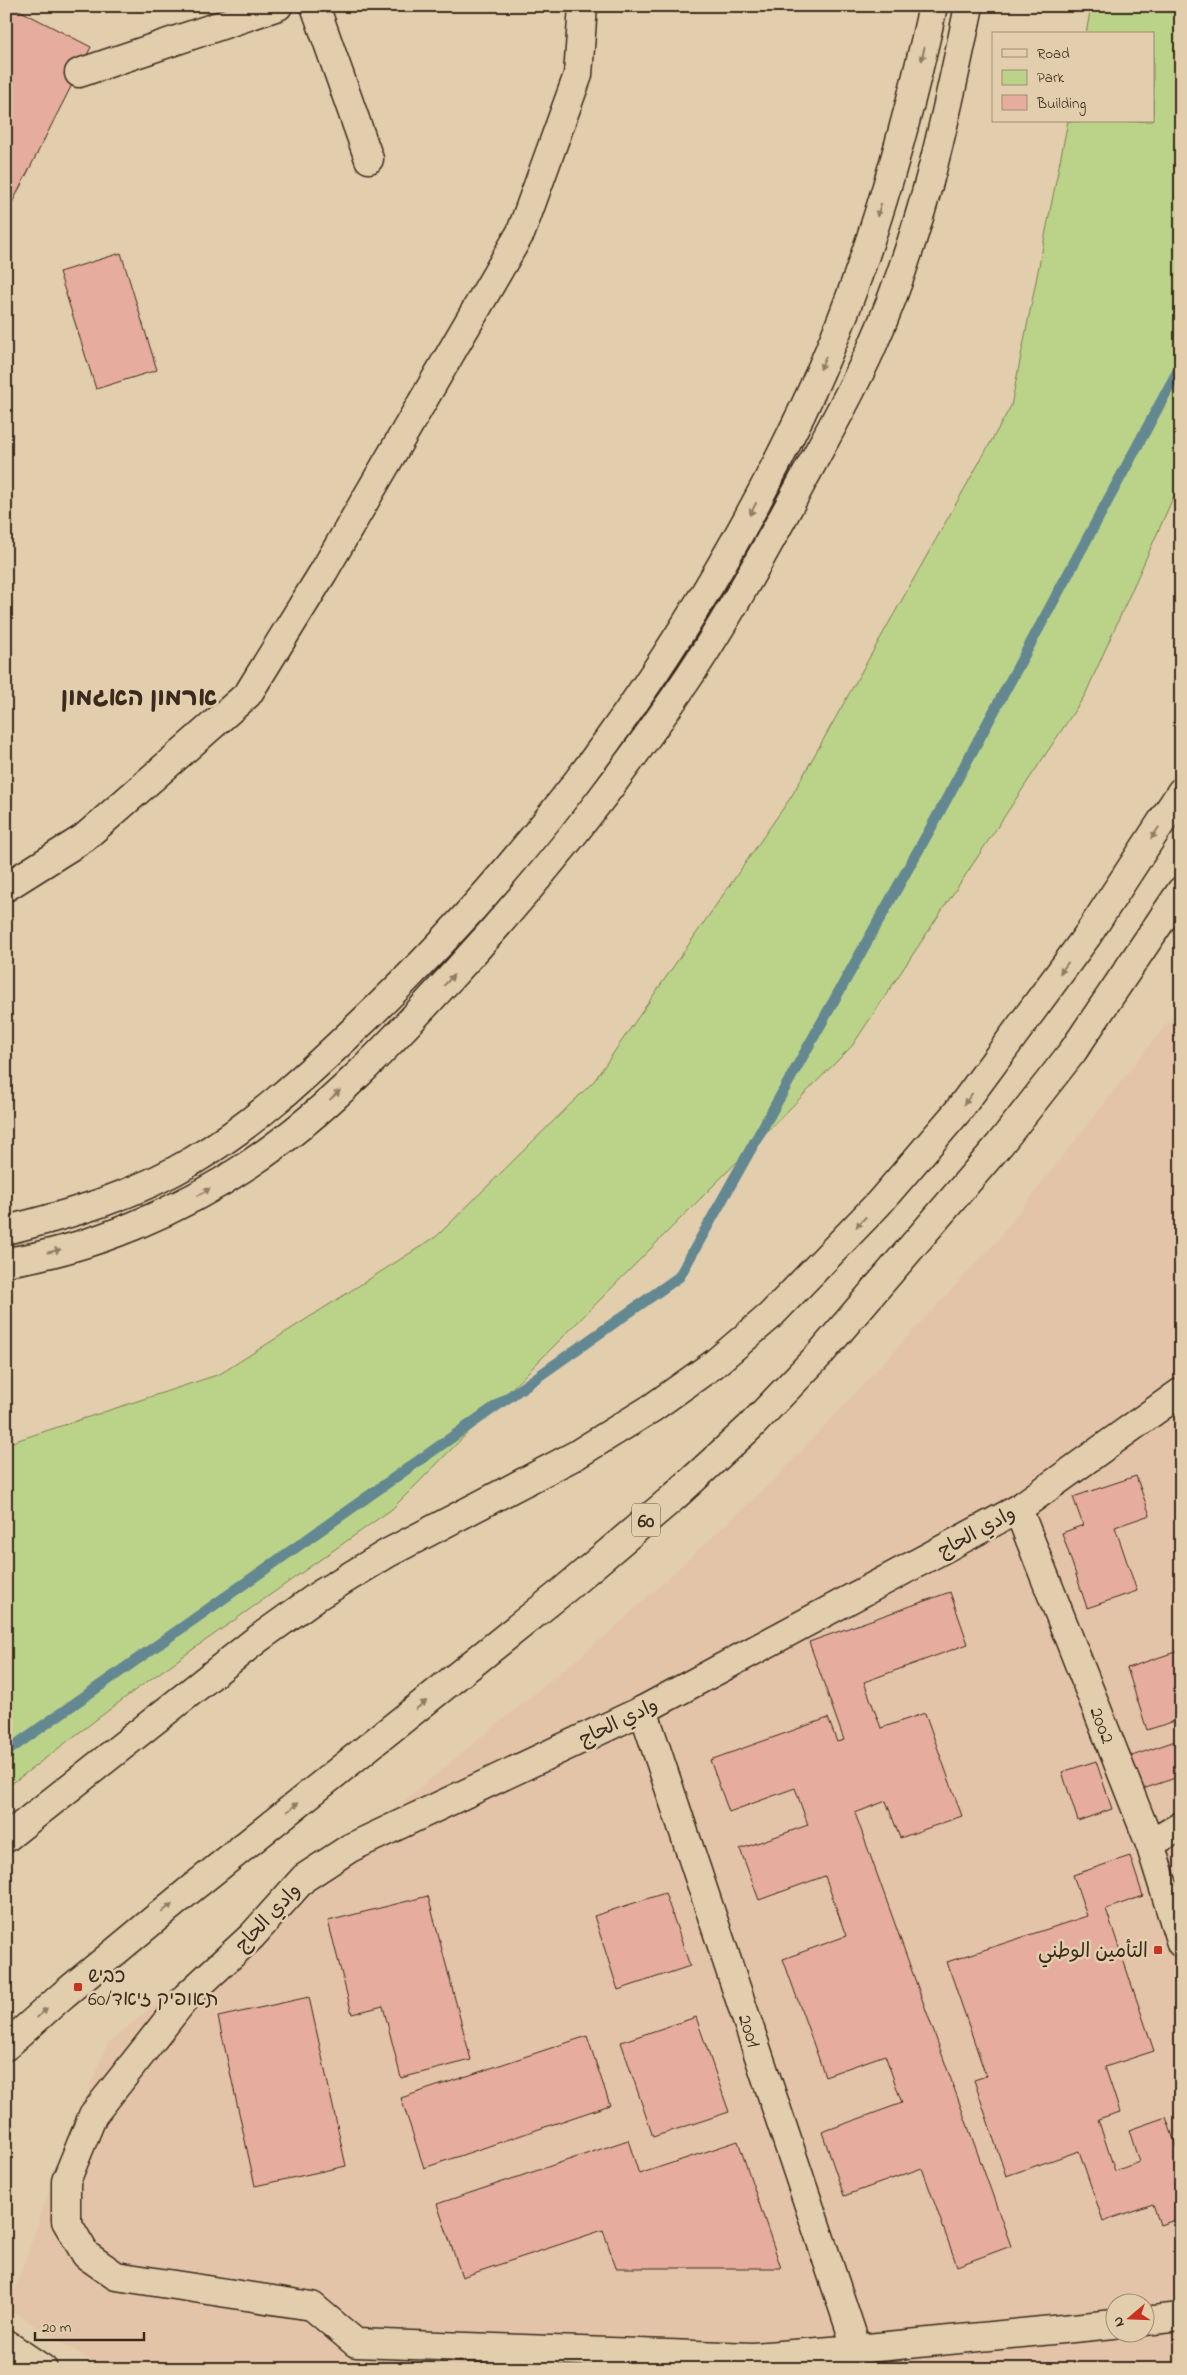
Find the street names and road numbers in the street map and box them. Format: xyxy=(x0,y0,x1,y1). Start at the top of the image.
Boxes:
street label: وادي الحاج xyxy=(933,1500,1022,1567)
road number: 60 xyxy=(632,1504,660,1536)
street label: وادي الحاج xyxy=(574,1692,664,1755)
street label: 2002 xyxy=(1080,1703,1121,1748)
street label: وادي الحاج xyxy=(229,1878,309,1960)
street label: 2001 xyxy=(729,2011,767,2052)

